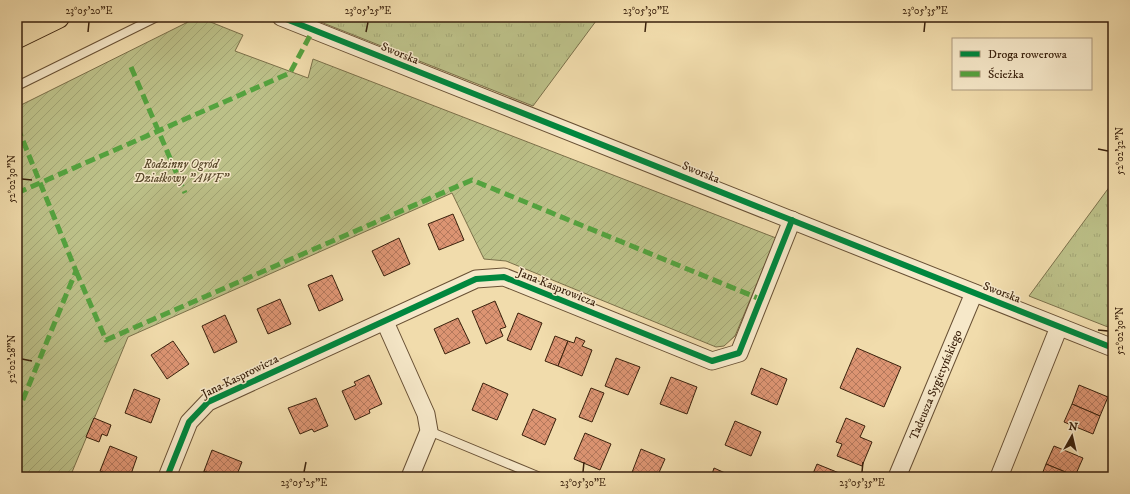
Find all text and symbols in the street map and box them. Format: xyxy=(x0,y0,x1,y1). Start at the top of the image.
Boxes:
text: 23°05'20"E xyxy=(65,5,113,17)
text: 23°05'25"E xyxy=(345,5,391,17)
text: 23°05'30"E xyxy=(623,5,669,17)
text: 23°05'35"E xyxy=(902,5,948,17)
legend xyxy=(952,38,1092,90)
street label: Sworska xyxy=(379,39,422,68)
text: Droga rowerowa xyxy=(988,47,1068,62)
text: Ścieżka xyxy=(988,67,1025,82)
text: 52°02'32"N xyxy=(1114,127,1126,175)
text: 52°02'30"N xyxy=(6,155,18,203)
park label: Rodzinny Ogród Działkowy "AWF" xyxy=(134,157,230,186)
street label: Sworska xyxy=(680,158,723,187)
street label: Jana Kasprowicza xyxy=(514,264,599,310)
street label: Sworska xyxy=(981,278,1024,307)
text: 52°02'30"N xyxy=(1114,307,1126,355)
street label: Tadeusza Sygietyńskiego xyxy=(906,327,966,442)
text: 52°02'28"N xyxy=(6,334,18,384)
street label: Jana Kasprowicza xyxy=(198,351,282,402)
north arrow xyxy=(1052,416,1092,456)
text: N xyxy=(1068,420,1079,435)
text: 23°05'25"E xyxy=(281,477,327,489)
text: 23°05'30"E xyxy=(560,477,606,489)
text: 23°05'35"E xyxy=(839,477,885,489)

